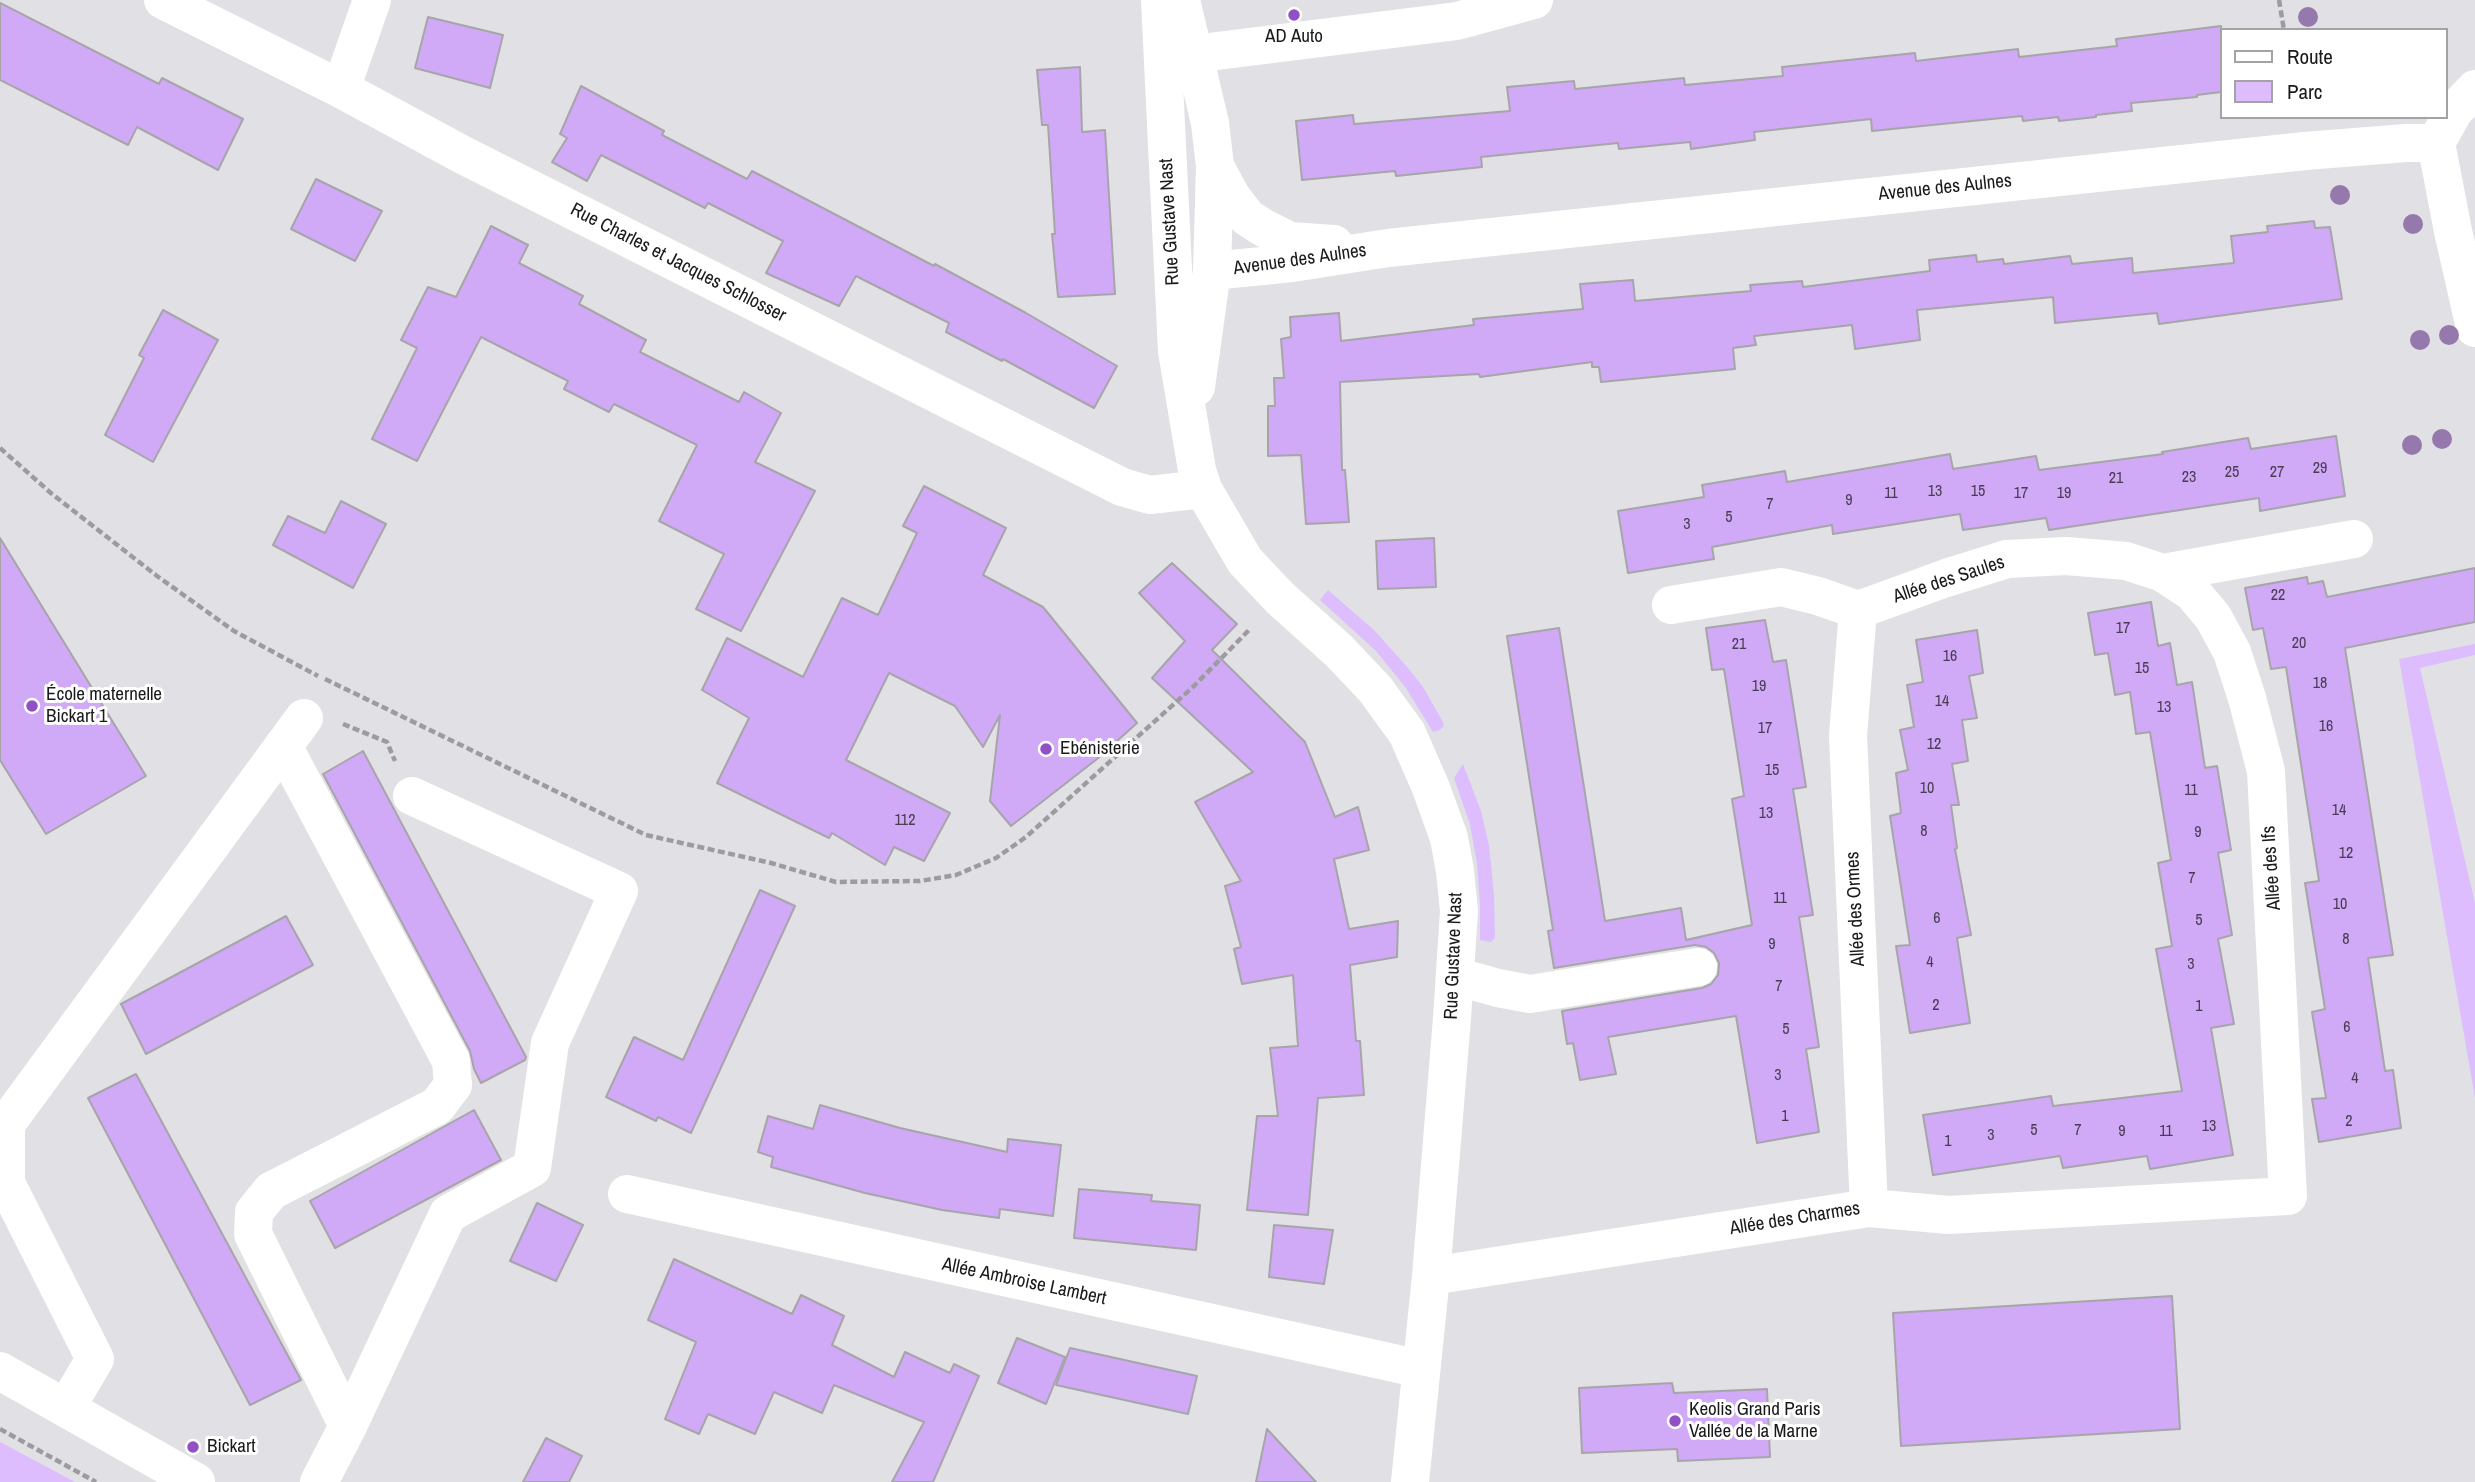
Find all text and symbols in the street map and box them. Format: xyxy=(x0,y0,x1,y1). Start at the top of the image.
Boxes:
marker: AD Auto xyxy=(1286,7,1302,23)
place label: AD Auto xyxy=(1265,26,1323,48)
legend xyxy=(2220,28,2447,119)
text: Route xyxy=(2287,42,2333,71)
text: Parc xyxy=(2287,77,2322,106)
street label: Rue Gustave Nast xyxy=(1155,158,1185,286)
street label: Avenue des Aulnes xyxy=(1877,170,2013,206)
street label: Rue Charles et Jacques Schlosser xyxy=(566,199,790,327)
street label: Avenue des Aulnes xyxy=(1232,239,1368,281)
house number: 29 xyxy=(2313,459,2327,479)
house number: 25 xyxy=(2225,463,2239,483)
house number: 27 xyxy=(2270,463,2284,483)
house number: 23 xyxy=(2182,468,2196,488)
house number: 21 xyxy=(2109,469,2123,489)
house number: 13 xyxy=(1928,482,1942,502)
house number: 15 xyxy=(1971,482,1985,502)
house number: 11 xyxy=(1884,484,1898,504)
house number: 17 xyxy=(2014,484,2028,504)
house number: 19 xyxy=(2057,484,2071,504)
house number: 9 xyxy=(1845,491,1853,511)
house number: 7 xyxy=(1766,495,1774,515)
house number: 5 xyxy=(1725,508,1733,528)
house number: 3 xyxy=(1683,515,1691,535)
street label: Allée des Saules xyxy=(1890,551,2008,609)
house number: 22 xyxy=(2271,586,2285,606)
house number: 17 xyxy=(2116,619,2130,639)
house number: 20 xyxy=(2292,634,2306,654)
house number: 21 xyxy=(1732,635,1746,655)
house number: 16 xyxy=(1943,647,1957,667)
house number: 15 xyxy=(2135,659,2149,679)
house number: 18 xyxy=(2313,674,2327,694)
house number: 19 xyxy=(1752,677,1766,697)
place label: École maternelle Bickart 1 xyxy=(46,684,162,728)
house number: 14 xyxy=(1935,692,1949,712)
marker: École maternelle Bickart 1 xyxy=(24,698,40,714)
house number: 13 xyxy=(2157,698,2171,718)
house number: 16 xyxy=(2319,717,2333,737)
house number: 17 xyxy=(1758,719,1772,739)
house number: 12 xyxy=(1927,735,1941,755)
place label: Ebénisterie xyxy=(1060,738,1140,760)
marker: Ebénisterie xyxy=(1038,741,1054,757)
house number: 15 xyxy=(1765,761,1779,781)
house number: 10 xyxy=(1920,779,1934,799)
house number: 11 xyxy=(2184,781,2198,801)
house number: 14 xyxy=(2332,801,2346,821)
house number: 13 xyxy=(1759,804,1773,824)
house number: 112 xyxy=(895,811,915,831)
house number: 8 xyxy=(1920,822,1928,842)
house number: 9 xyxy=(2194,823,2202,843)
street label: Allée des Ifs xyxy=(2258,825,2286,911)
house number: 12 xyxy=(2339,844,2353,864)
street label: Allée des Ormes xyxy=(1842,851,1870,967)
house number: 7 xyxy=(2188,869,2196,889)
house number: 11 xyxy=(1773,889,1787,909)
street label: Rue Gustave Nast xyxy=(1440,892,1468,1020)
house number: 10 xyxy=(2333,895,2347,915)
house number: 6 xyxy=(1933,909,1941,929)
house number: 5 xyxy=(2195,911,2203,931)
house number: 8 xyxy=(2342,930,2350,950)
house number: 9 xyxy=(1768,935,1776,955)
house number: 4 xyxy=(1926,953,1934,973)
house number: 3 xyxy=(2187,955,2195,975)
house number: 7 xyxy=(1775,977,1783,997)
house number: 2 xyxy=(1932,996,1940,1016)
house number: 1 xyxy=(2195,997,2203,1017)
house number: 6 xyxy=(2343,1018,2351,1038)
house number: 5 xyxy=(1782,1020,1790,1040)
house number: 3 xyxy=(1774,1066,1782,1086)
house number: 4 xyxy=(2351,1069,2359,1089)
house number: 1 xyxy=(1781,1107,1789,1127)
house number: 2 xyxy=(2345,1112,2353,1132)
house number: 13 xyxy=(2202,1117,2216,1137)
house number: 5 xyxy=(2030,1121,2038,1141)
house number: 7 xyxy=(2074,1121,2082,1141)
house number: 9 xyxy=(2118,1122,2126,1142)
house number: 11 xyxy=(2159,1122,2173,1142)
house number: 3 xyxy=(1987,1126,1995,1146)
house number: 1 xyxy=(1944,1132,1952,1152)
street label: Allée des Charmes xyxy=(1728,1197,1862,1241)
street label: Allée Ambroise Lambert xyxy=(940,1253,1108,1311)
place label: Keolis Grand Paris Vallée de la Marne xyxy=(1689,1399,1821,1443)
marker: Keolis Grand Paris Vallée de la Marne xyxy=(1667,1413,1683,1429)
place label: Bickart xyxy=(207,1436,255,1458)
marker: Bickart xyxy=(185,1439,201,1455)

